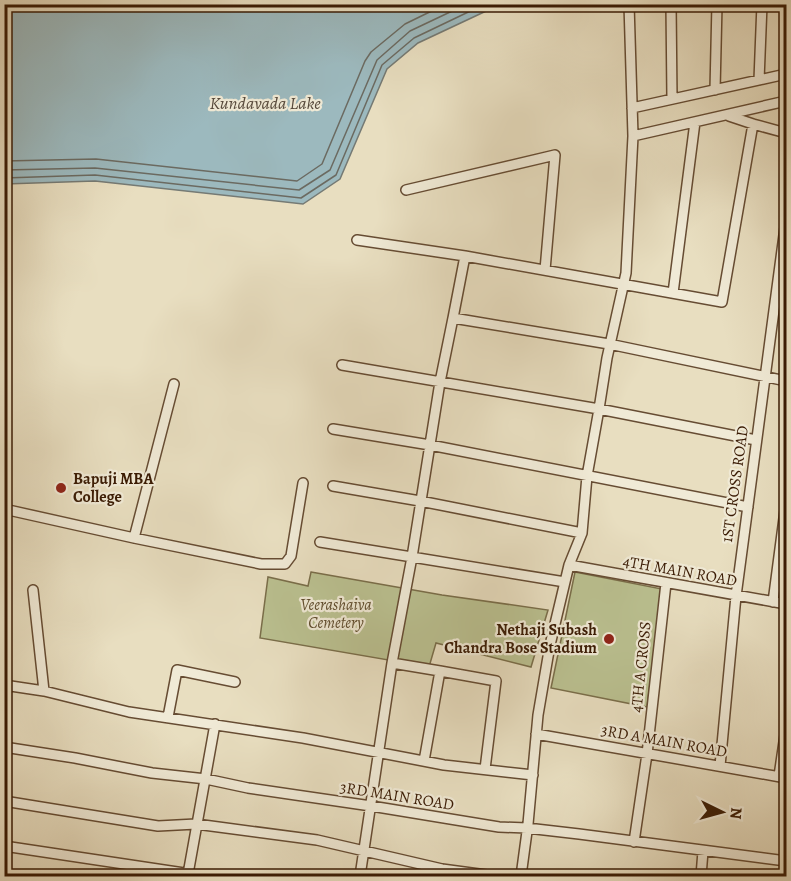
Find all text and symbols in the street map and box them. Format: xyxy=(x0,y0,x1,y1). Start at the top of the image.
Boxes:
water label: Kundavada Lake xyxy=(209,91,321,115)
street label: 1ST CROSS ROAD xyxy=(716,424,754,544)
place label: Bapuji MBA College xyxy=(73,468,154,508)
marker: Bapuji MBA College xyxy=(54,481,68,495)
street label: 4TH MAIN ROAD xyxy=(621,550,739,592)
park label: Veerashaiva Cemetery xyxy=(300,594,372,634)
place label: Nethaji Subash Chandra Bose Stadium xyxy=(444,619,598,659)
street label: 4TH A CROSS xyxy=(625,620,657,714)
marker: Nethaji Subash Chandra Bose Stadium xyxy=(602,632,616,646)
street label: 3RD A MAIN ROAD xyxy=(599,719,729,763)
street label: 3RD MAIN ROAD xyxy=(338,776,456,816)
north arrow xyxy=(692,782,752,842)
text: N xyxy=(724,806,747,820)

